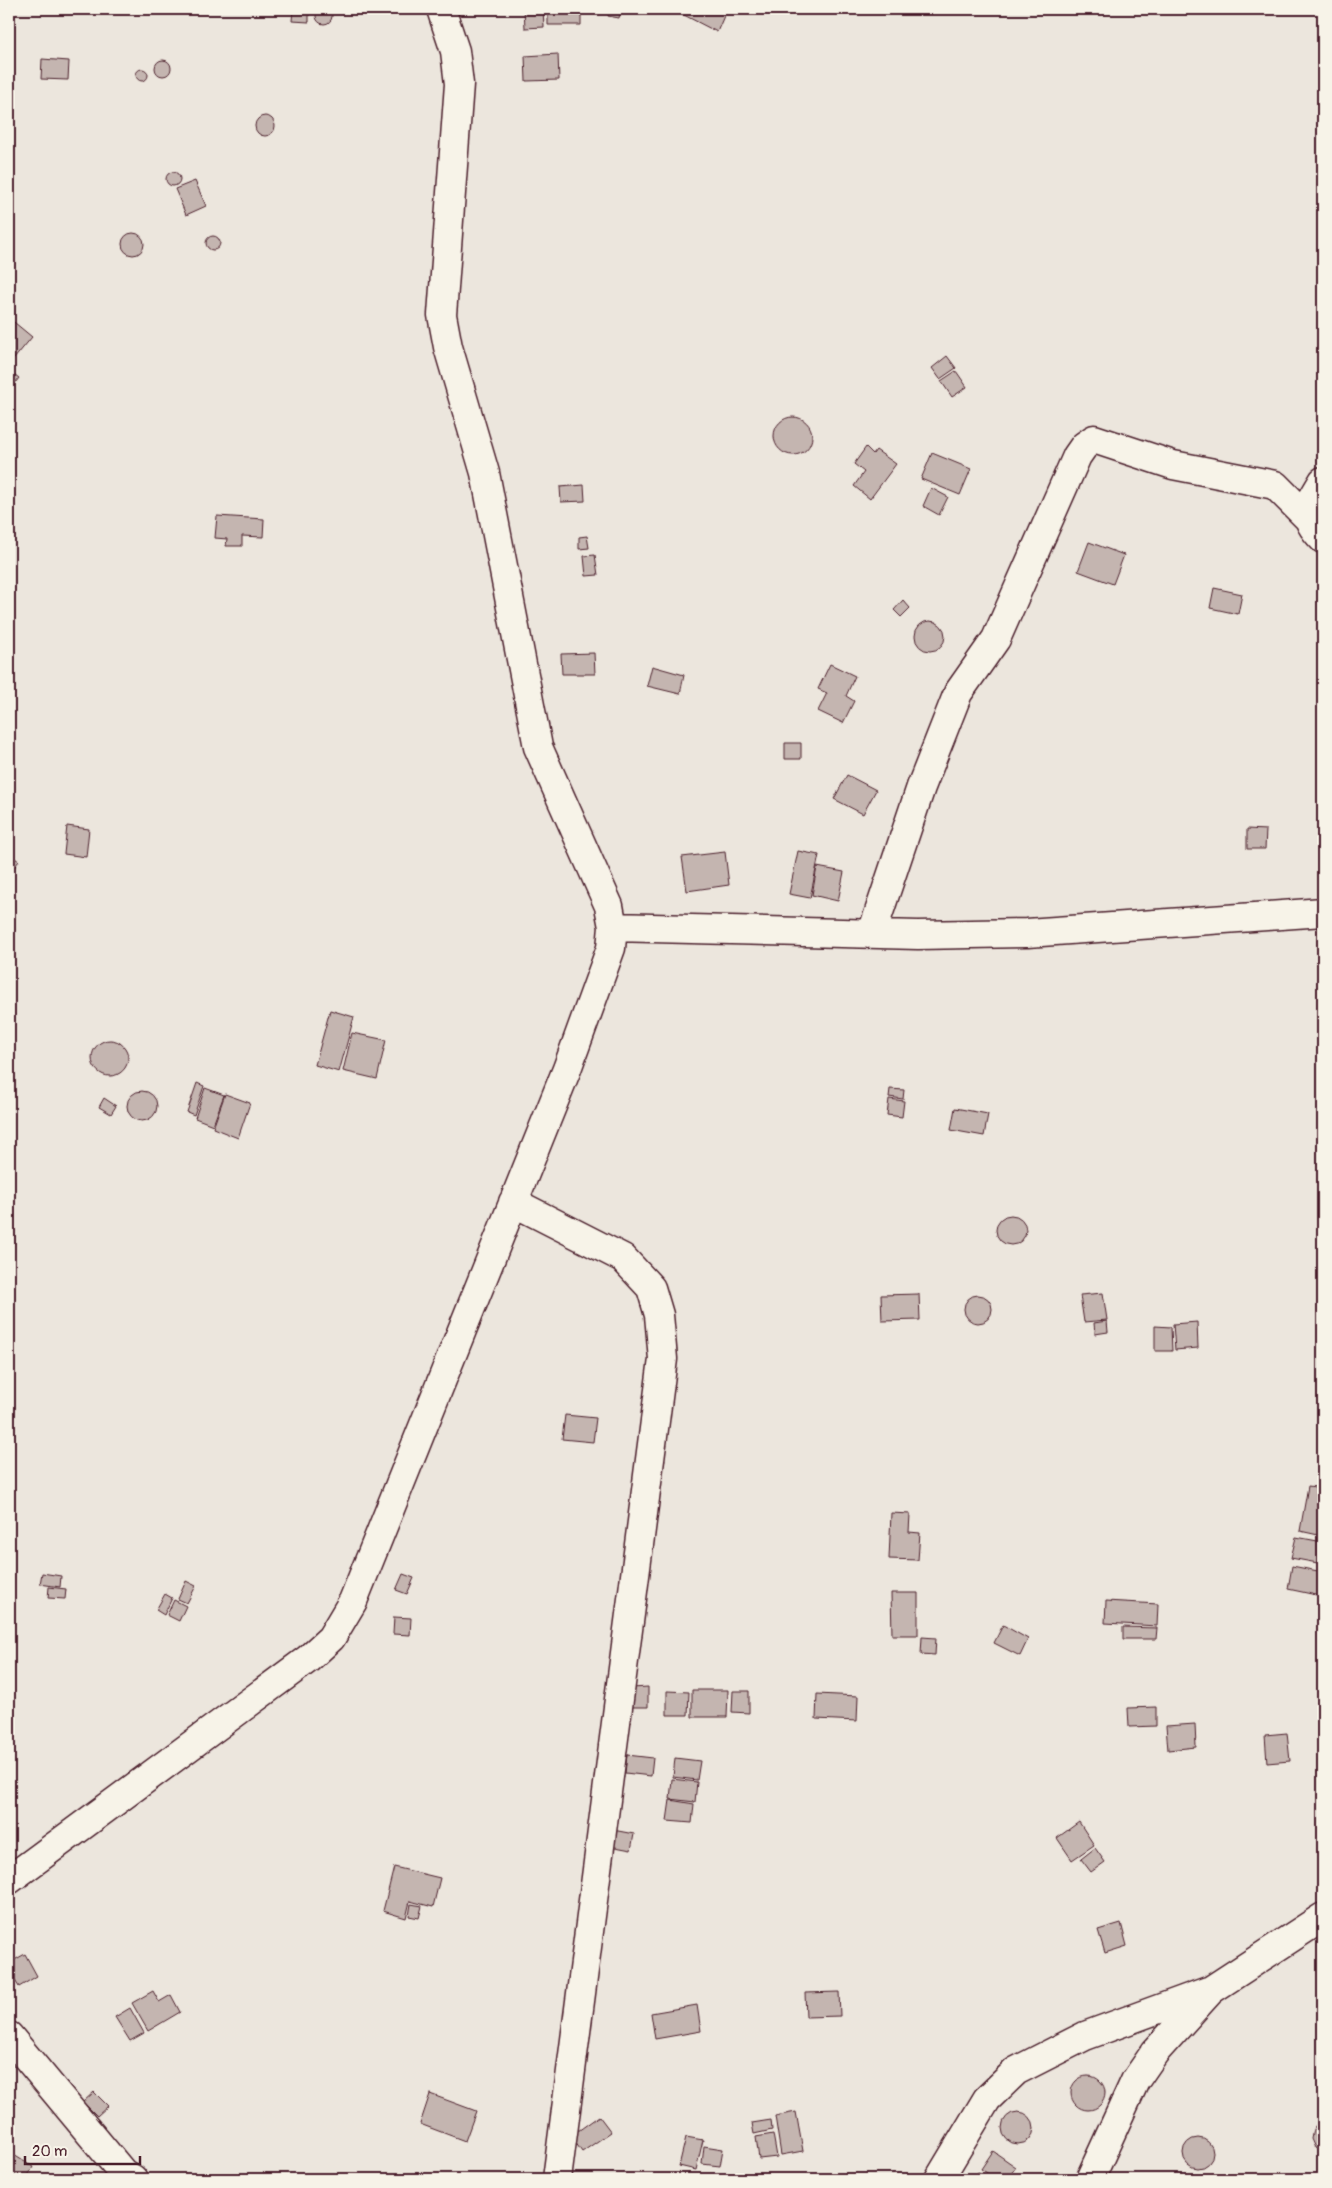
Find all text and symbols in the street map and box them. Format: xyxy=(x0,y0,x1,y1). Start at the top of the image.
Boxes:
scale bar xyxy=(25,2133,140,2165)
text: 20 m xyxy=(32,2142,67,2161)

